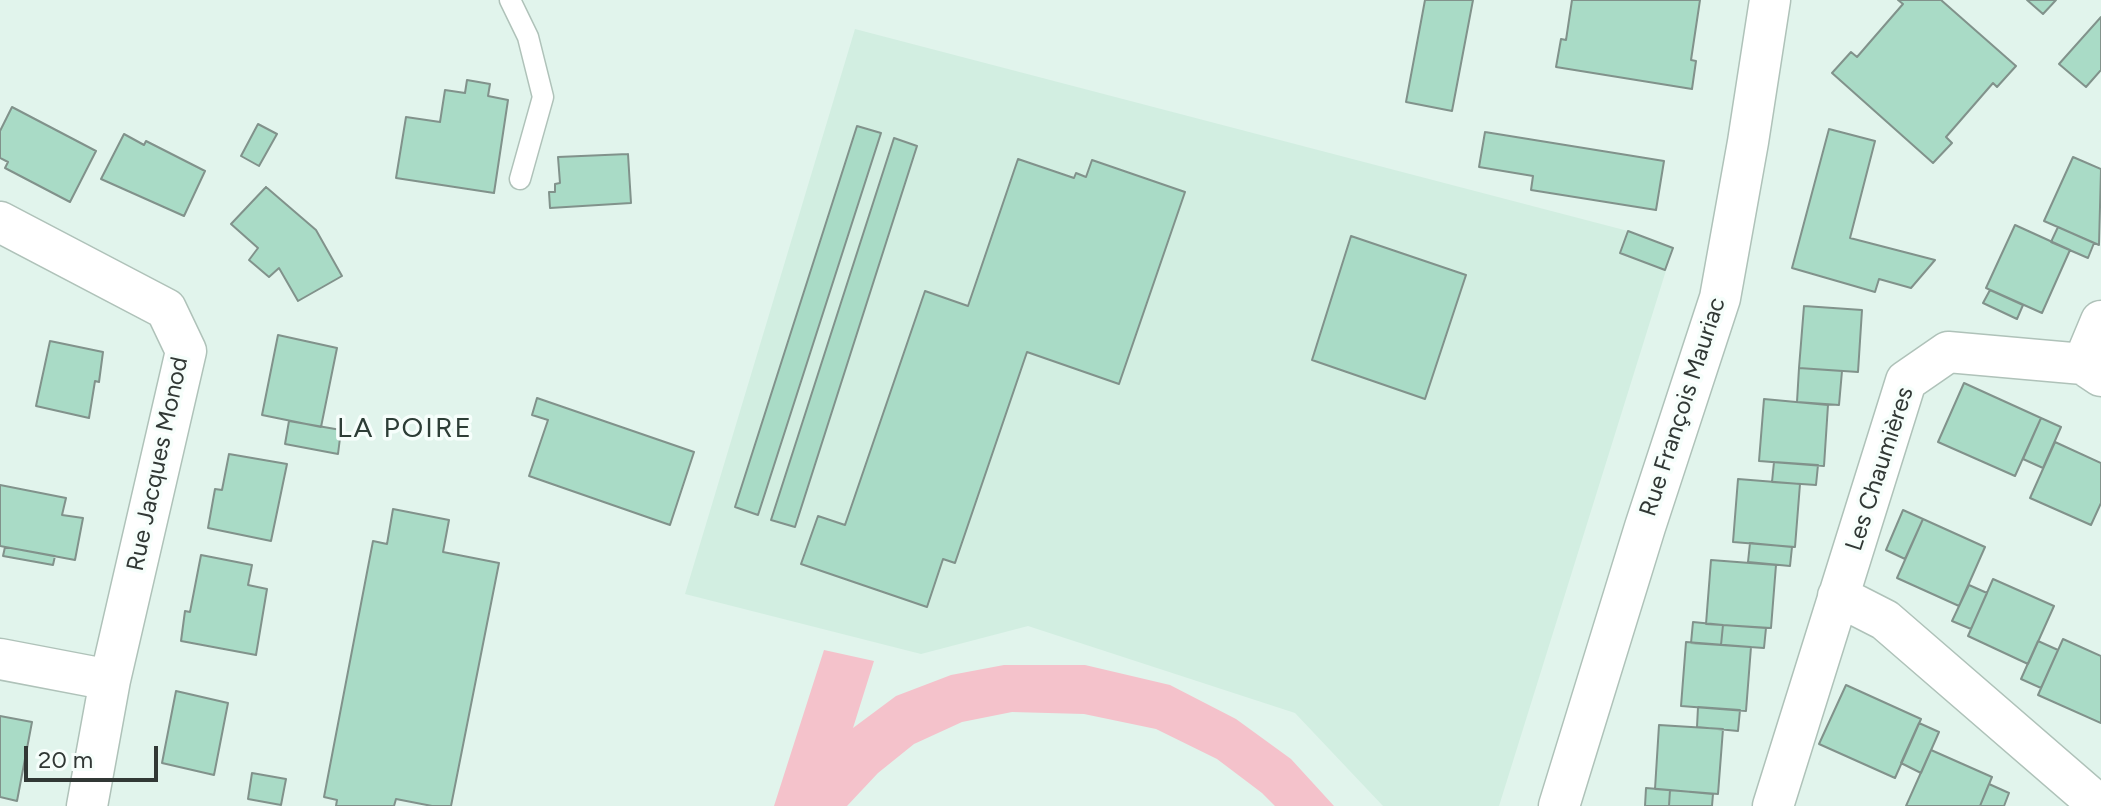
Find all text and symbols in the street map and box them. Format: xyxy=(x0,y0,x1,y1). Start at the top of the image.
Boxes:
street label: Rue François Mauriac xyxy=(1634,294,1732,520)
street label: Rue Jacques Monod xyxy=(121,354,195,574)
street label: Les Chaumières xyxy=(1840,383,1920,555)
district label: LA POIRE xyxy=(337,412,473,446)
scale bar xyxy=(28,730,162,780)
text: 20 m xyxy=(38,745,93,774)

